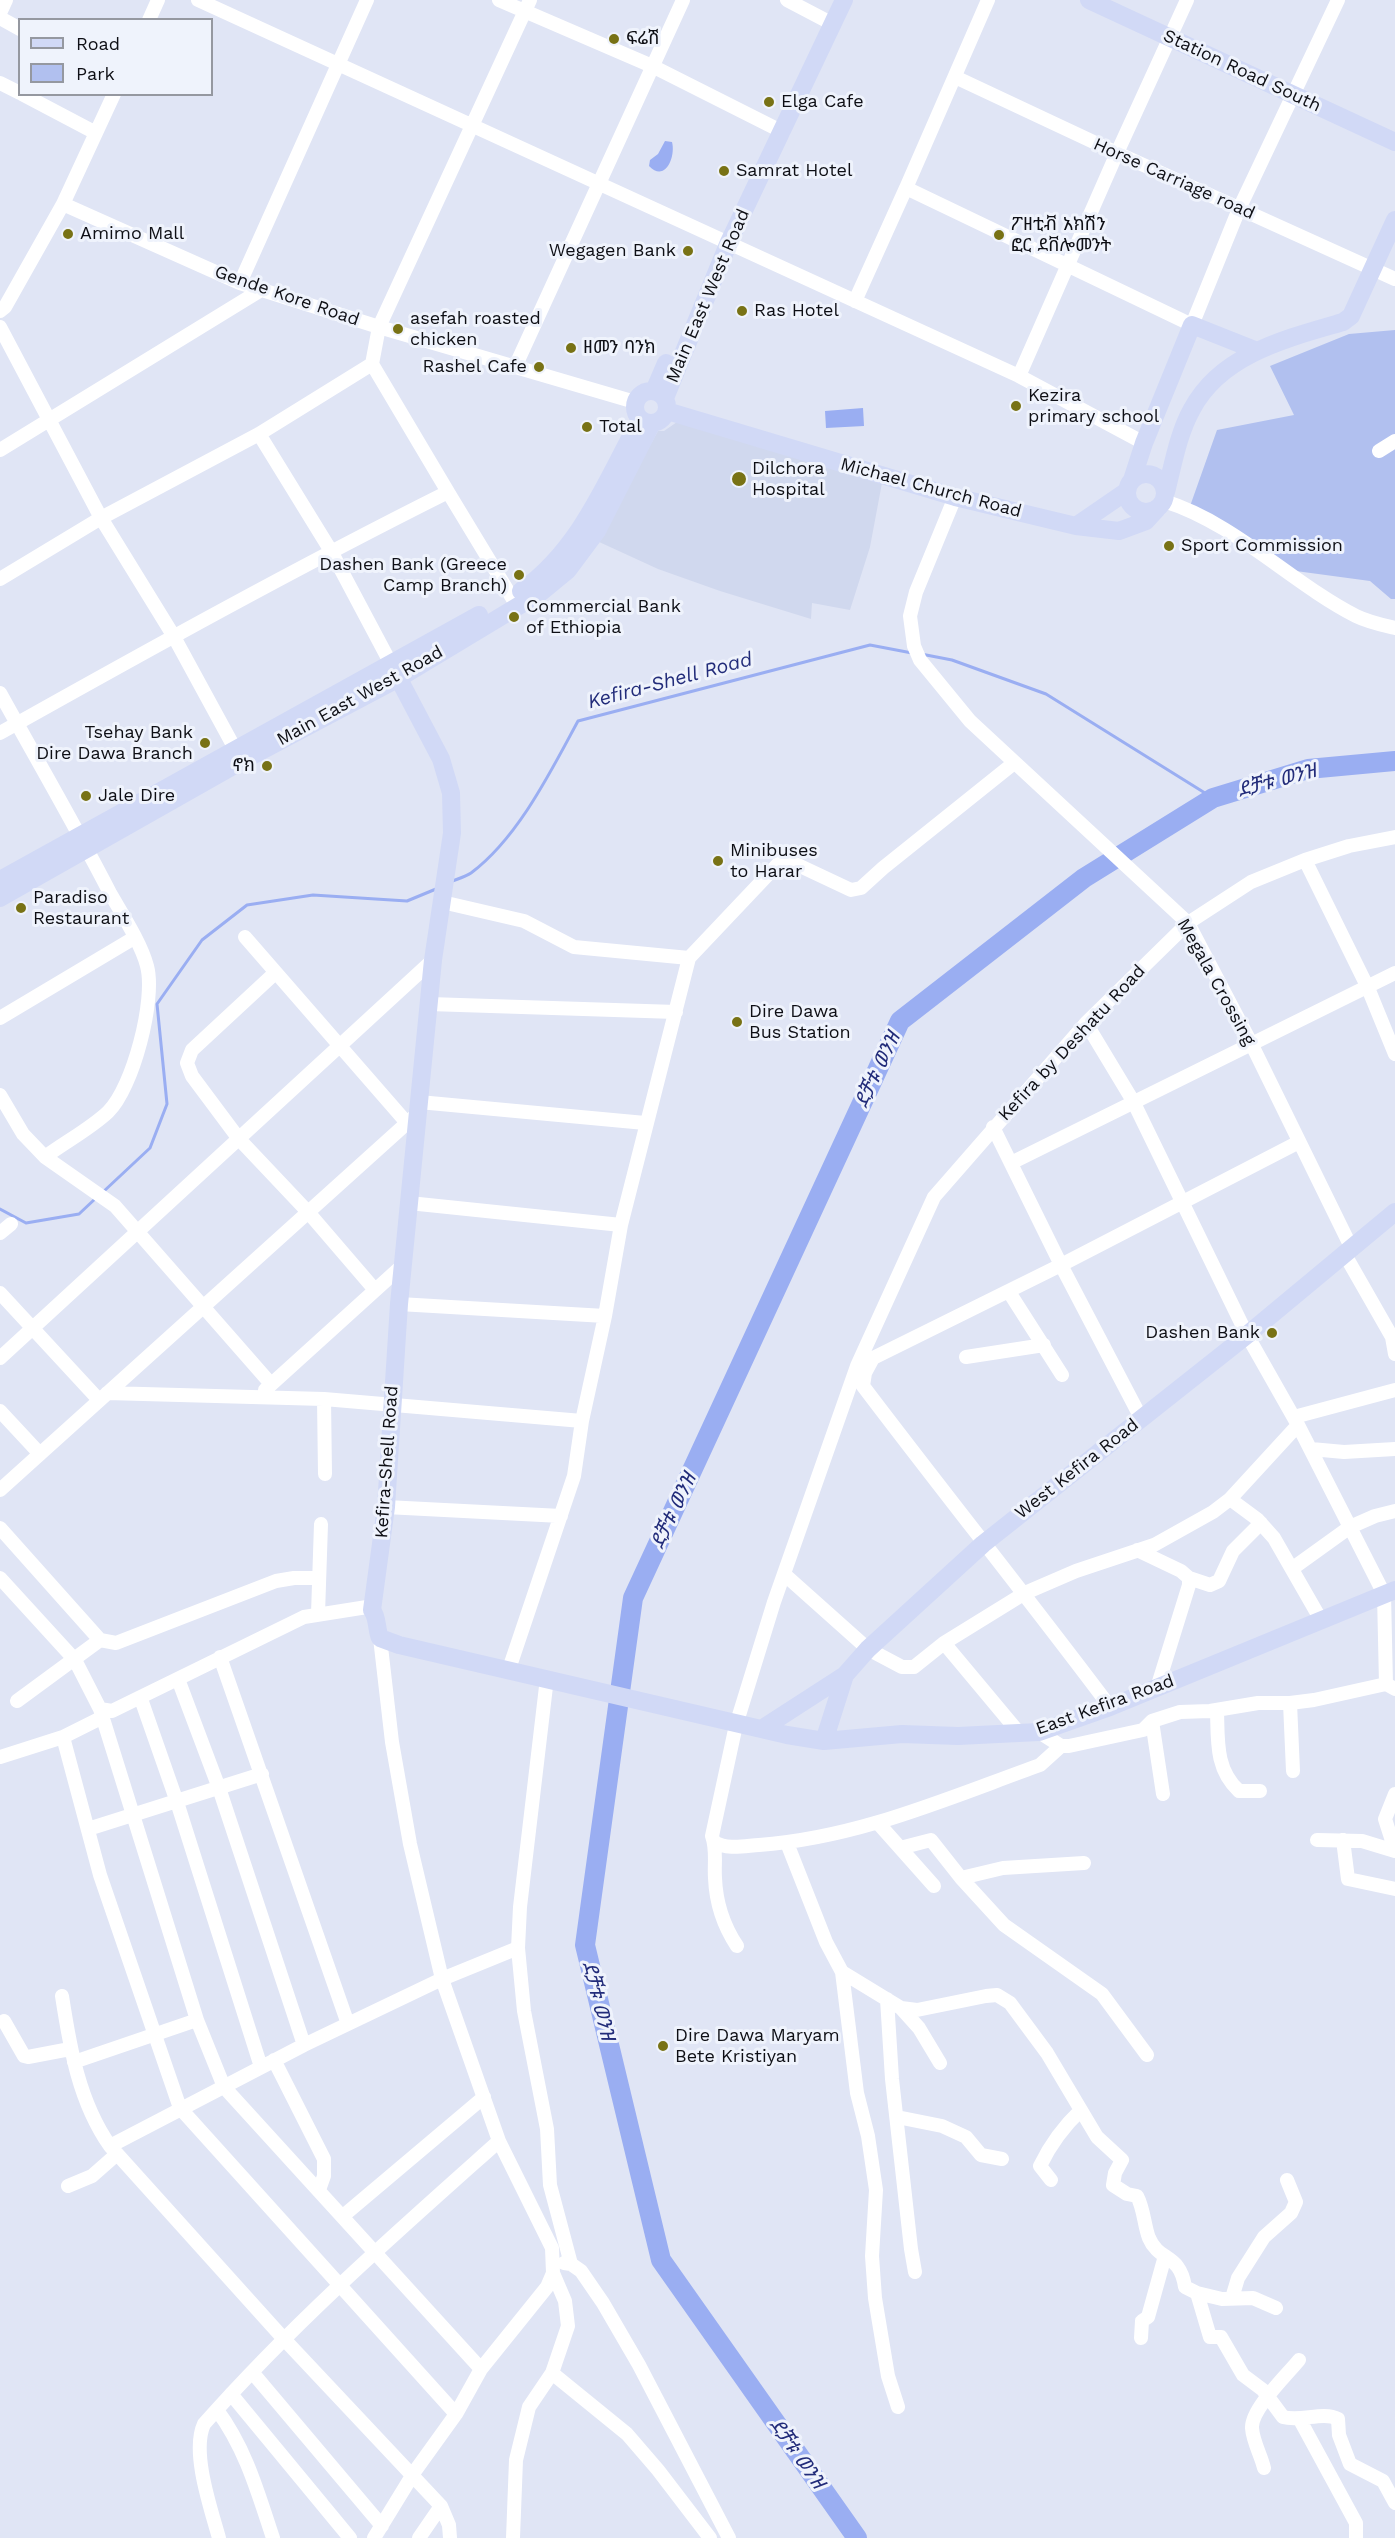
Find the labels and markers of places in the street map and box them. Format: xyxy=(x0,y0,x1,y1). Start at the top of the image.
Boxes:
place label: ፍሬሽ xyxy=(626,28,660,50)
marker: ፍሬሽ xyxy=(607,32,621,46)
place label: Elga Cafe xyxy=(781,91,864,113)
marker: Elga Cafe xyxy=(762,95,776,109)
place label: Samrat Hotel xyxy=(736,160,852,182)
marker: Samrat Hotel xyxy=(717,164,731,178)
place label: ፖዘቲቭ አክሽን ፎር ደቨሎመንት xyxy=(1011,214,1111,256)
place label: Amimo Mall xyxy=(80,223,184,245)
marker: Amimo Mall xyxy=(61,227,75,241)
marker: ፖዘቲቭ አክሽን ፎር ደቨሎመንት xyxy=(992,228,1006,242)
place label: Wegagen Bank xyxy=(549,240,676,262)
marker: Wegagen Bank xyxy=(681,244,695,258)
place label: Ras Hotel xyxy=(754,300,839,322)
marker: Ras Hotel xyxy=(735,304,749,318)
place label: asefah roasted chicken xyxy=(410,308,541,350)
marker: asefah roasted chicken xyxy=(391,322,405,336)
place label: ዘመን ባንክ xyxy=(583,337,656,359)
marker: ዘመን ባንክ xyxy=(564,341,578,355)
place label: Rashel Cafe xyxy=(423,356,527,378)
marker: Rashel Cafe xyxy=(532,360,546,374)
place label: Kezira primary school xyxy=(1028,385,1159,428)
marker: Kezira primary school xyxy=(1009,399,1023,413)
place label: Total xyxy=(599,416,642,438)
marker: Total xyxy=(580,420,594,434)
place label: Dilchora Hospital xyxy=(752,458,825,500)
marker: Dilchora Hospital xyxy=(730,470,748,488)
place label: Sport Commission xyxy=(1181,535,1343,557)
marker: Sport Commission xyxy=(1162,539,1176,553)
place label: Dashen Bank (Greece Camp Branch) xyxy=(319,554,507,596)
marker: Dashen Bank (Greece Camp Branch) xyxy=(512,568,526,582)
place label: Commercial Bank of Ethiopia xyxy=(526,596,681,638)
marker: Commercial Bank of Ethiopia xyxy=(507,610,521,624)
place label: Tsehay Bank Dire Dawa Branch xyxy=(36,722,193,764)
marker: Tsehay Bank Dire Dawa Branch xyxy=(198,736,212,750)
place label: ኖክ xyxy=(232,755,255,777)
marker: ኖክ xyxy=(260,759,274,773)
place label: Jale Dire xyxy=(98,785,175,807)
marker: Jale Dire xyxy=(79,789,93,803)
place label: Minibuses to Harar xyxy=(730,840,818,882)
marker: Minibuses to Harar xyxy=(711,854,725,868)
place label: Paradiso Restaurant xyxy=(33,887,129,930)
marker: Paradiso Restaurant xyxy=(14,901,28,915)
place label: Dire Dawa Bus Station xyxy=(749,1001,851,1044)
marker: Dire Dawa Bus Station xyxy=(730,1015,744,1029)
place label: Dashen Bank xyxy=(1145,1322,1260,1344)
marker: Dashen Bank xyxy=(1265,1326,1279,1340)
place label: Dire Dawa Maryam Bete Kristiyan xyxy=(675,2025,840,2068)
marker: Dire Dawa Maryam Bete Kristiyan xyxy=(656,2039,670,2053)

